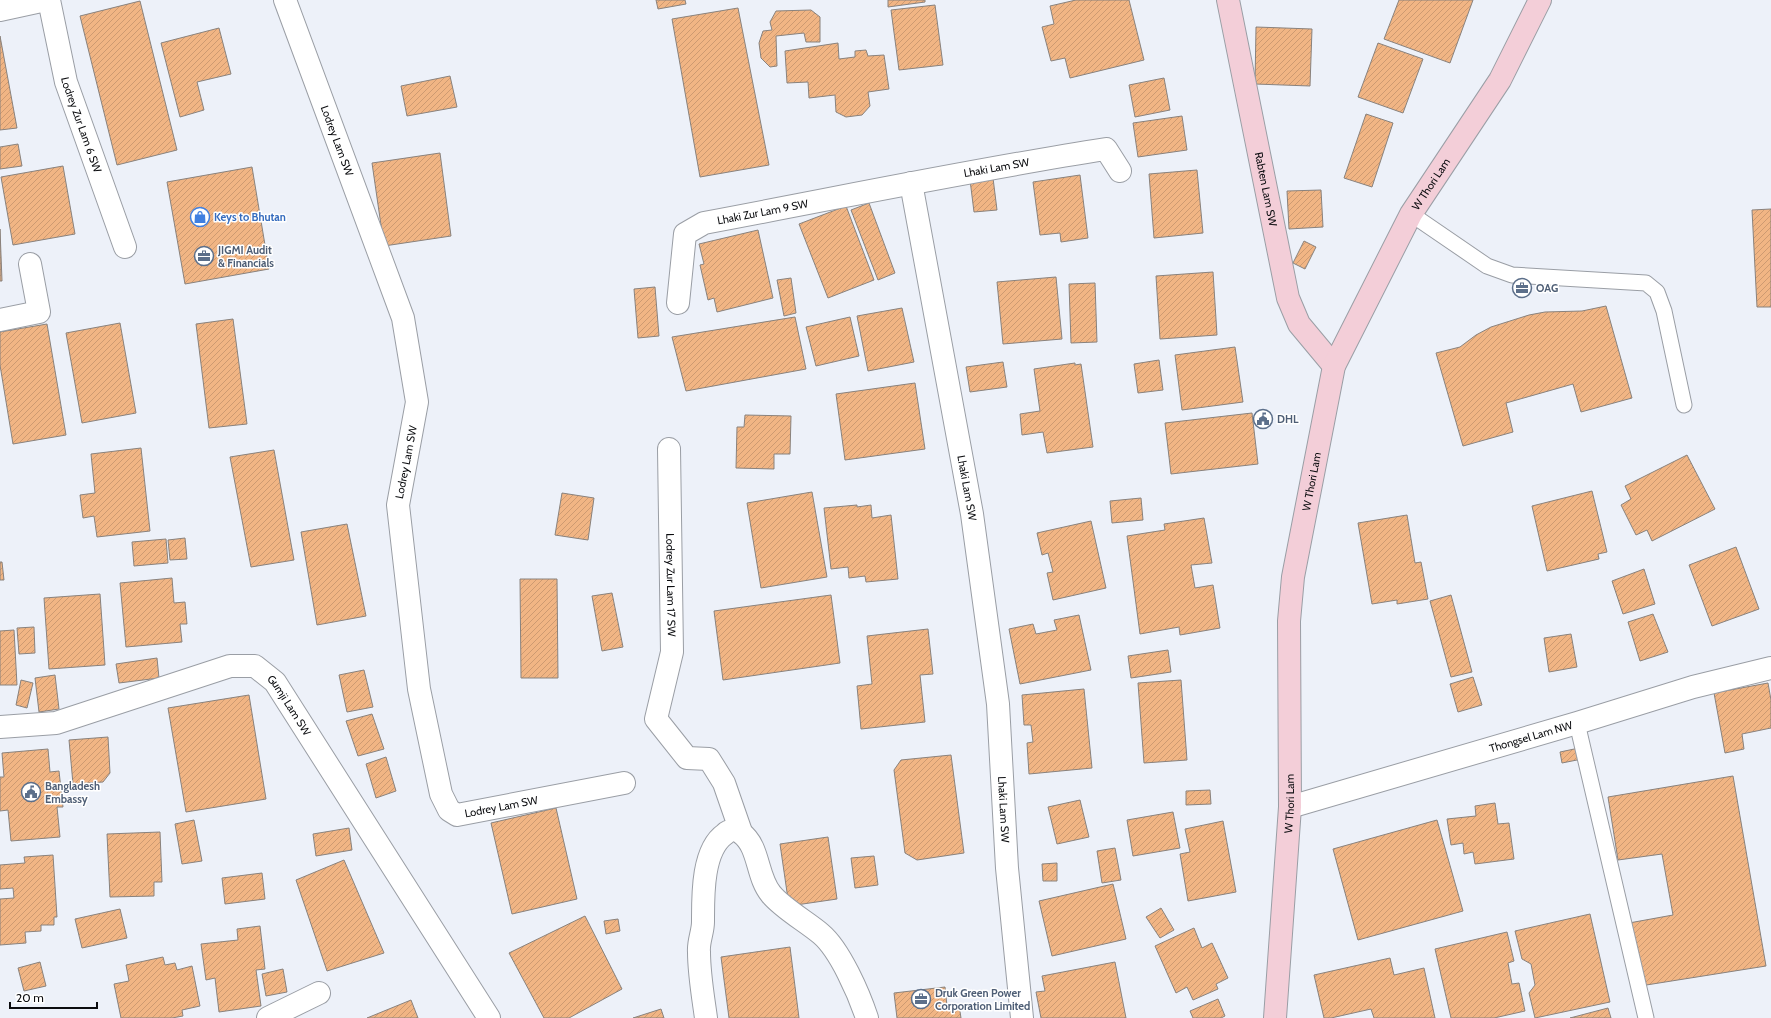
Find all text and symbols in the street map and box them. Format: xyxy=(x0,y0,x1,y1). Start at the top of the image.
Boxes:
street label: Lodrey Zur Lam 6 SW xyxy=(58,76,105,175)
street label: Lodrey Lam SW xyxy=(318,103,357,178)
street label: Rabten Lam SW xyxy=(1252,151,1281,228)
street label: Lhaki Lam SW xyxy=(963,155,1031,180)
street label: W Thori Lam xyxy=(1409,155,1453,213)
street label: Lhaki Zur Lam 9 SW xyxy=(716,196,810,227)
shop icon: Keys to Bhutan xyxy=(189,206,211,228)
place label: Keys to Bhutan xyxy=(214,210,286,224)
place label: JIGMI Audit & Financials xyxy=(217,243,274,270)
office icon: JIGMI Audit & Financials xyxy=(193,245,215,267)
office icon: OAG xyxy=(1511,277,1533,299)
place label: OAG xyxy=(1536,281,1558,295)
public building icon: DHL xyxy=(1252,408,1274,430)
place label: DHL xyxy=(1277,412,1299,426)
street label: Lodrey Lam SW xyxy=(392,424,420,500)
street label: W Thori Lam xyxy=(1299,451,1324,512)
street label: Lhaki Lam SW xyxy=(954,454,980,522)
street label: Lodrey Zur Lam 17 SW xyxy=(663,533,679,637)
street label: Gumji Lam SW xyxy=(265,672,315,739)
street label: Thongsel Lam NW xyxy=(1488,718,1575,755)
street label: W Thori Lam xyxy=(1281,773,1297,834)
street label: Lhaki Lam SW xyxy=(995,776,1013,844)
place label: Bangladesh Embassy xyxy=(45,779,100,806)
public building icon: Bangladesh Embassy xyxy=(20,781,42,803)
street label: Lodrey Lam SW xyxy=(463,793,540,820)
scale bar xyxy=(10,984,97,1010)
place label: Druk Green Power Corporation Limited xyxy=(935,986,1030,1013)
office icon: Druk Green Power Corporation Limited xyxy=(910,988,932,1010)
text: 20 m xyxy=(16,990,44,1005)

